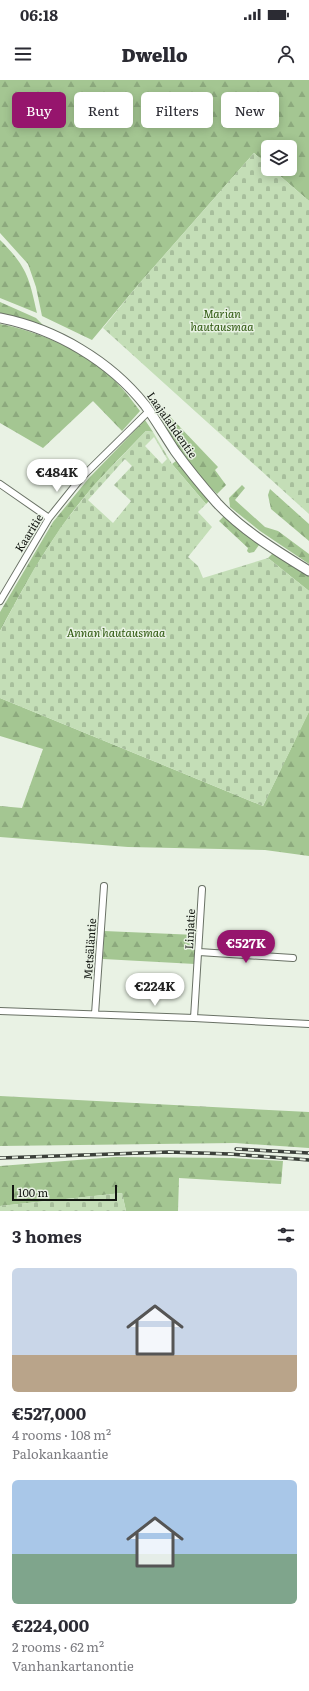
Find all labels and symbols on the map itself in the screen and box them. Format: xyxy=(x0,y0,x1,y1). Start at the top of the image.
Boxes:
park label: Marian hautausmaa xyxy=(190,305,254,334)
street label: Laajalahdentie xyxy=(144,388,202,461)
pin: €484K xyxy=(29,459,85,493)
street label: Kaaritie xyxy=(10,510,46,555)
park label: Annan hautausmaa xyxy=(67,624,166,640)
street label: Linjatie xyxy=(180,908,198,950)
street label: Metsäläntie xyxy=(79,917,99,980)
pin: €527K xyxy=(218,930,274,964)
pin: €224K xyxy=(127,973,183,1007)
scale bar xyxy=(12,1183,117,1202)

